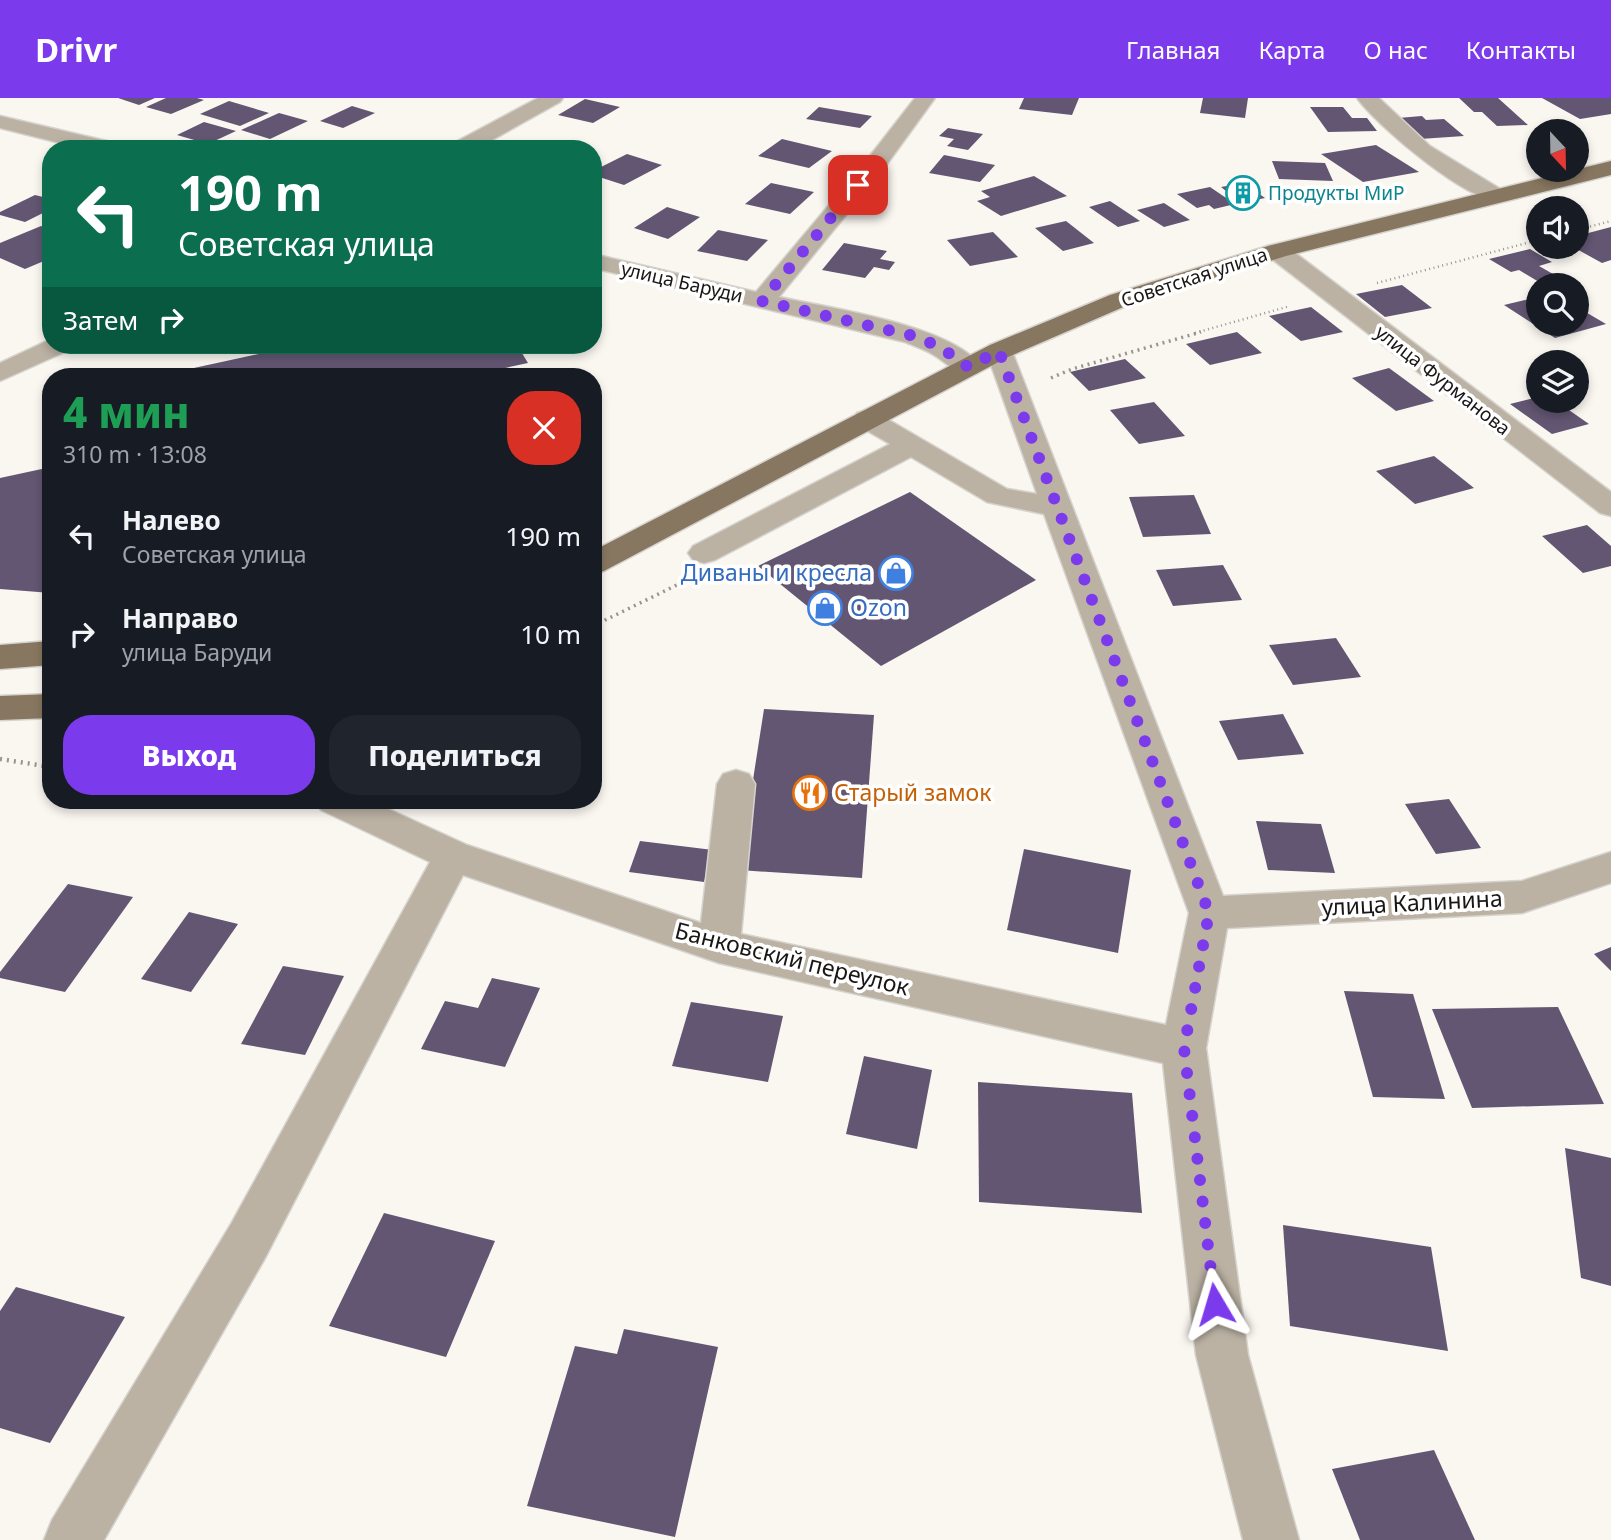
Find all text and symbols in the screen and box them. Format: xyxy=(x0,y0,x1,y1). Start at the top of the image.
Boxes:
text: Drivr xyxy=(35,27,117,72)
text: Главная xyxy=(1126,33,1220,66)
text: Карта xyxy=(1258,33,1325,66)
text: О нас xyxy=(1363,33,1428,66)
text: Контакты xyxy=(1466,33,1576,66)
north arrow xyxy=(1526,119,1589,182)
map controls xyxy=(1526,119,1589,413)
pin xyxy=(828,155,888,215)
text: 190 m xyxy=(178,159,323,225)
icon: arrive xyxy=(839,166,877,204)
icon: left xyxy=(63,168,154,259)
building icon: Продукты МиР xyxy=(1224,174,1262,212)
place label: Продукты МиР xyxy=(1268,180,1405,206)
button: sound xyxy=(1526,196,1589,259)
text: Советская улица xyxy=(178,222,435,265)
street label: Советская улица xyxy=(1117,241,1271,313)
street label: улица Баруди xyxy=(619,255,745,309)
button: search xyxy=(1526,273,1589,336)
icon: right xyxy=(152,301,190,339)
text: Затем xyxy=(63,302,138,338)
street label: улица Фурманова xyxy=(1370,319,1516,441)
button: layers xyxy=(1526,350,1589,413)
text: 4 мин xyxy=(63,383,190,440)
button: close xyxy=(507,391,581,465)
text: 310 m · 13:08 xyxy=(63,438,207,470)
text: Налево xyxy=(122,502,221,538)
icon: left xyxy=(63,517,101,555)
text: 190 m xyxy=(505,518,581,554)
text: Советская улица xyxy=(122,538,307,570)
shop icon: Диваны и кресла xyxy=(877,554,915,592)
place label: Диваны и кресла xyxy=(681,556,872,588)
shop icon: Ozon xyxy=(806,589,844,627)
place label: Ozon xyxy=(850,591,907,623)
text: Направо xyxy=(122,600,238,636)
icon: right xyxy=(63,615,101,653)
text: 10 m xyxy=(520,616,581,652)
text: улица Баруди xyxy=(122,636,272,668)
button: Выход xyxy=(63,715,315,795)
button: Поделиться xyxy=(329,715,581,795)
restaurant icon: Старый замок xyxy=(791,774,829,812)
place label: Старый замок xyxy=(834,776,992,808)
street label: улица Калинина xyxy=(1321,881,1503,923)
street label: Банковский переулок xyxy=(672,913,913,1003)
position arrow xyxy=(1178,1267,1252,1341)

